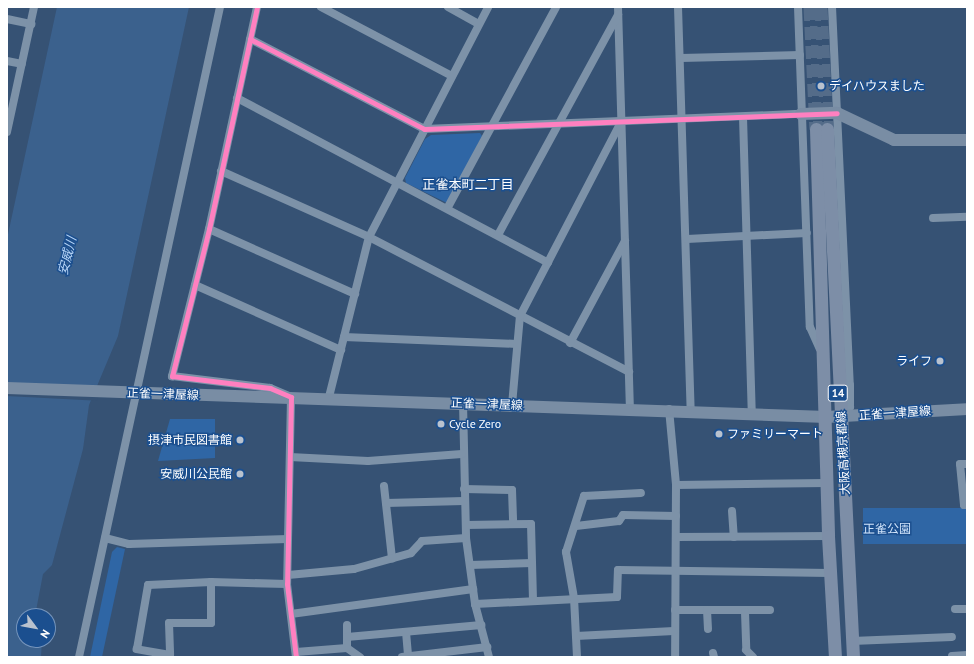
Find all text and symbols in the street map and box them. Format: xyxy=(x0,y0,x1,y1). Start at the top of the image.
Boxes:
place label: デイハウスました xyxy=(829,79,925,93)
marker: デイハウスました xyxy=(816,81,826,91)
district label: 正雀本町二丁目 xyxy=(423,177,513,193)
water label: 安威川 xyxy=(56,235,80,277)
place label: ライフ xyxy=(896,354,932,368)
marker: ライフ xyxy=(935,356,945,366)
road number: 14 xyxy=(827,384,849,402)
street label: 正雀一津屋線 xyxy=(127,386,199,402)
street label: 正雀一津屋線 xyxy=(451,396,523,412)
street label: 正雀一津屋線 xyxy=(859,403,931,423)
street label: 大阪高槻京都線 xyxy=(834,411,852,495)
place label: Cycle Zero xyxy=(449,417,502,431)
marker: Cycle Zero xyxy=(436,419,446,429)
place label: ファミリーマート xyxy=(727,427,823,441)
marker: ファミリーマート xyxy=(714,429,724,439)
place label: 摂津市民図書館 xyxy=(148,433,232,447)
marker: 摂津市民図書館 xyxy=(235,435,245,445)
place label: 安威川公民館 xyxy=(160,467,232,481)
marker: 安威川公民館 xyxy=(235,469,245,479)
park label: 正雀公園 xyxy=(863,522,911,536)
north arrow xyxy=(16,608,56,648)
text: N xyxy=(37,627,53,641)

